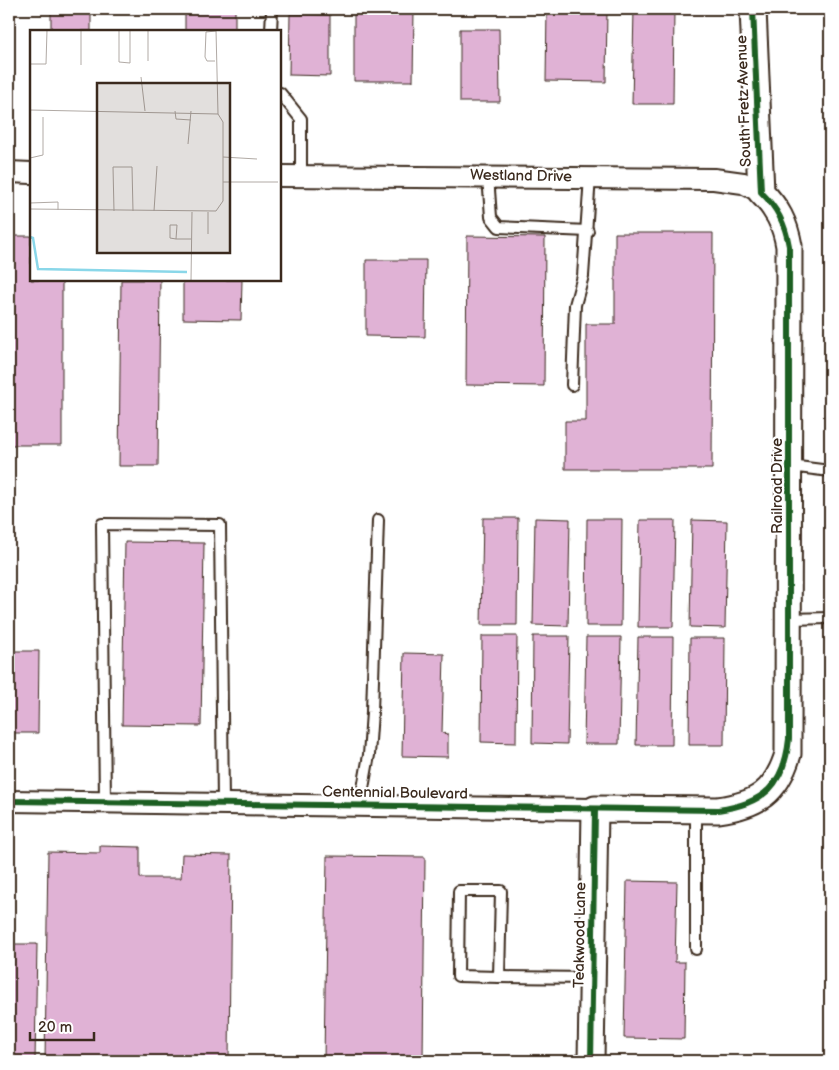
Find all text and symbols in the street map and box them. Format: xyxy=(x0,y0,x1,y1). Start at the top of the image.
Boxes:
inset map xyxy=(30,30,281,281)
street label: South Fretz Avenue xyxy=(732,35,756,167)
street label: Westland Drive xyxy=(470,166,572,186)
street label: Railroad Drive xyxy=(768,438,787,534)
street label: Centennial Boulevard xyxy=(322,782,468,804)
street label: Teakwood Lane xyxy=(570,882,590,988)
scale bar xyxy=(30,1010,94,1042)
text: 20 m xyxy=(38,1018,72,1037)

